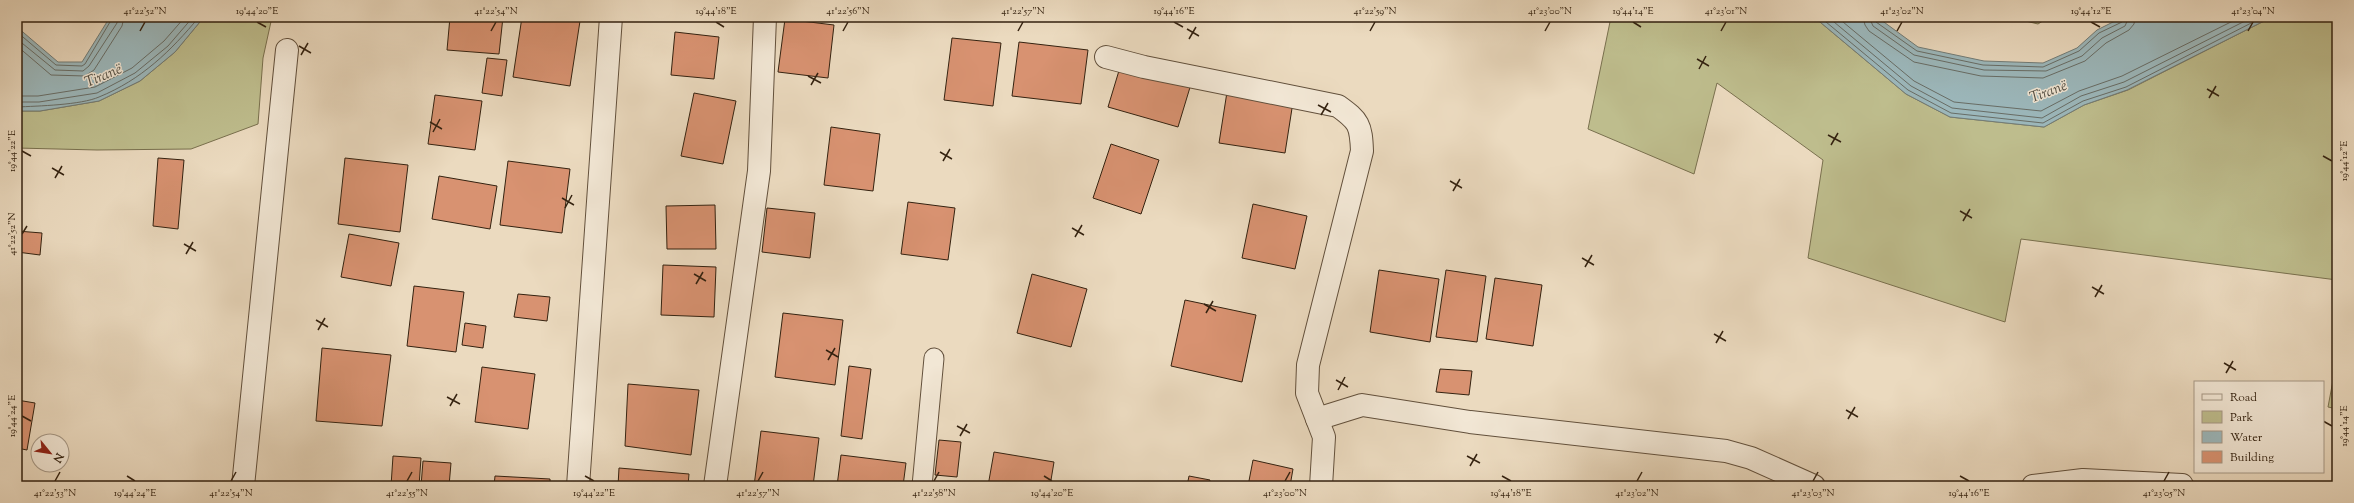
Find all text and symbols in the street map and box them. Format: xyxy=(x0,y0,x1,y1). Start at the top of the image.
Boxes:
text: 41°22'52"N xyxy=(124,4,166,19)
text: 19°44'20"E xyxy=(236,4,278,19)
text: 41°22'54"N xyxy=(474,4,518,19)
text: 19°44'18"E xyxy=(695,4,737,19)
text: 41°22'56"N xyxy=(826,4,870,19)
text: 41°22'57"N xyxy=(1001,4,1045,19)
text: 19°44'16"E xyxy=(1153,4,1195,19)
text: 41°22'59"N xyxy=(1354,4,1397,19)
text: 41°23'00"N xyxy=(1528,4,1572,19)
text: 19°44'14"E xyxy=(1612,4,1654,19)
text: 41°23'01"N xyxy=(1705,4,1747,19)
text: 41°23'02"N xyxy=(1880,4,1924,19)
text: 19°44'12"E xyxy=(2071,4,2111,19)
text: 41°23'04"N xyxy=(2231,4,2275,19)
water label: Tiranë xyxy=(82,59,126,94)
water label: Tiranë xyxy=(2027,75,2071,109)
text: 19°44'22"E xyxy=(5,130,20,172)
text: 19°44'12"E xyxy=(2337,141,2352,181)
text: 41°22'52"N xyxy=(5,213,20,255)
legend xyxy=(2194,381,2324,473)
text: Road xyxy=(2230,389,2257,407)
text: 19°44'24"E xyxy=(5,395,20,437)
text: 19°44'14"E xyxy=(2337,405,2352,447)
text: Park xyxy=(2230,409,2253,427)
text: Water xyxy=(2230,429,2263,447)
north arrow xyxy=(30,433,70,473)
text: N xyxy=(49,449,67,465)
text: Building xyxy=(2230,449,2274,467)
text: 41°22'53"N xyxy=(34,486,76,501)
text: 19°44'24"E xyxy=(114,486,156,501)
text: 41°22'54"N xyxy=(209,486,253,501)
text: 41°22'55"N xyxy=(386,486,428,501)
text: 19°44'22"E xyxy=(573,486,615,501)
text: 41°22'57"N xyxy=(736,486,780,501)
text: 41°22'58"N xyxy=(912,486,956,501)
text: 19°44'20"E xyxy=(1031,486,1073,501)
text: 41°23'00"N xyxy=(1263,486,1307,501)
text: 19°44'18"E xyxy=(1490,486,1532,501)
text: 41°23'02"N xyxy=(1615,486,1659,501)
text: 41°23'03"N xyxy=(1791,486,1835,501)
text: 19°44'16"E xyxy=(1948,486,1990,501)
text: 41°23'05"N xyxy=(2143,486,2185,501)

